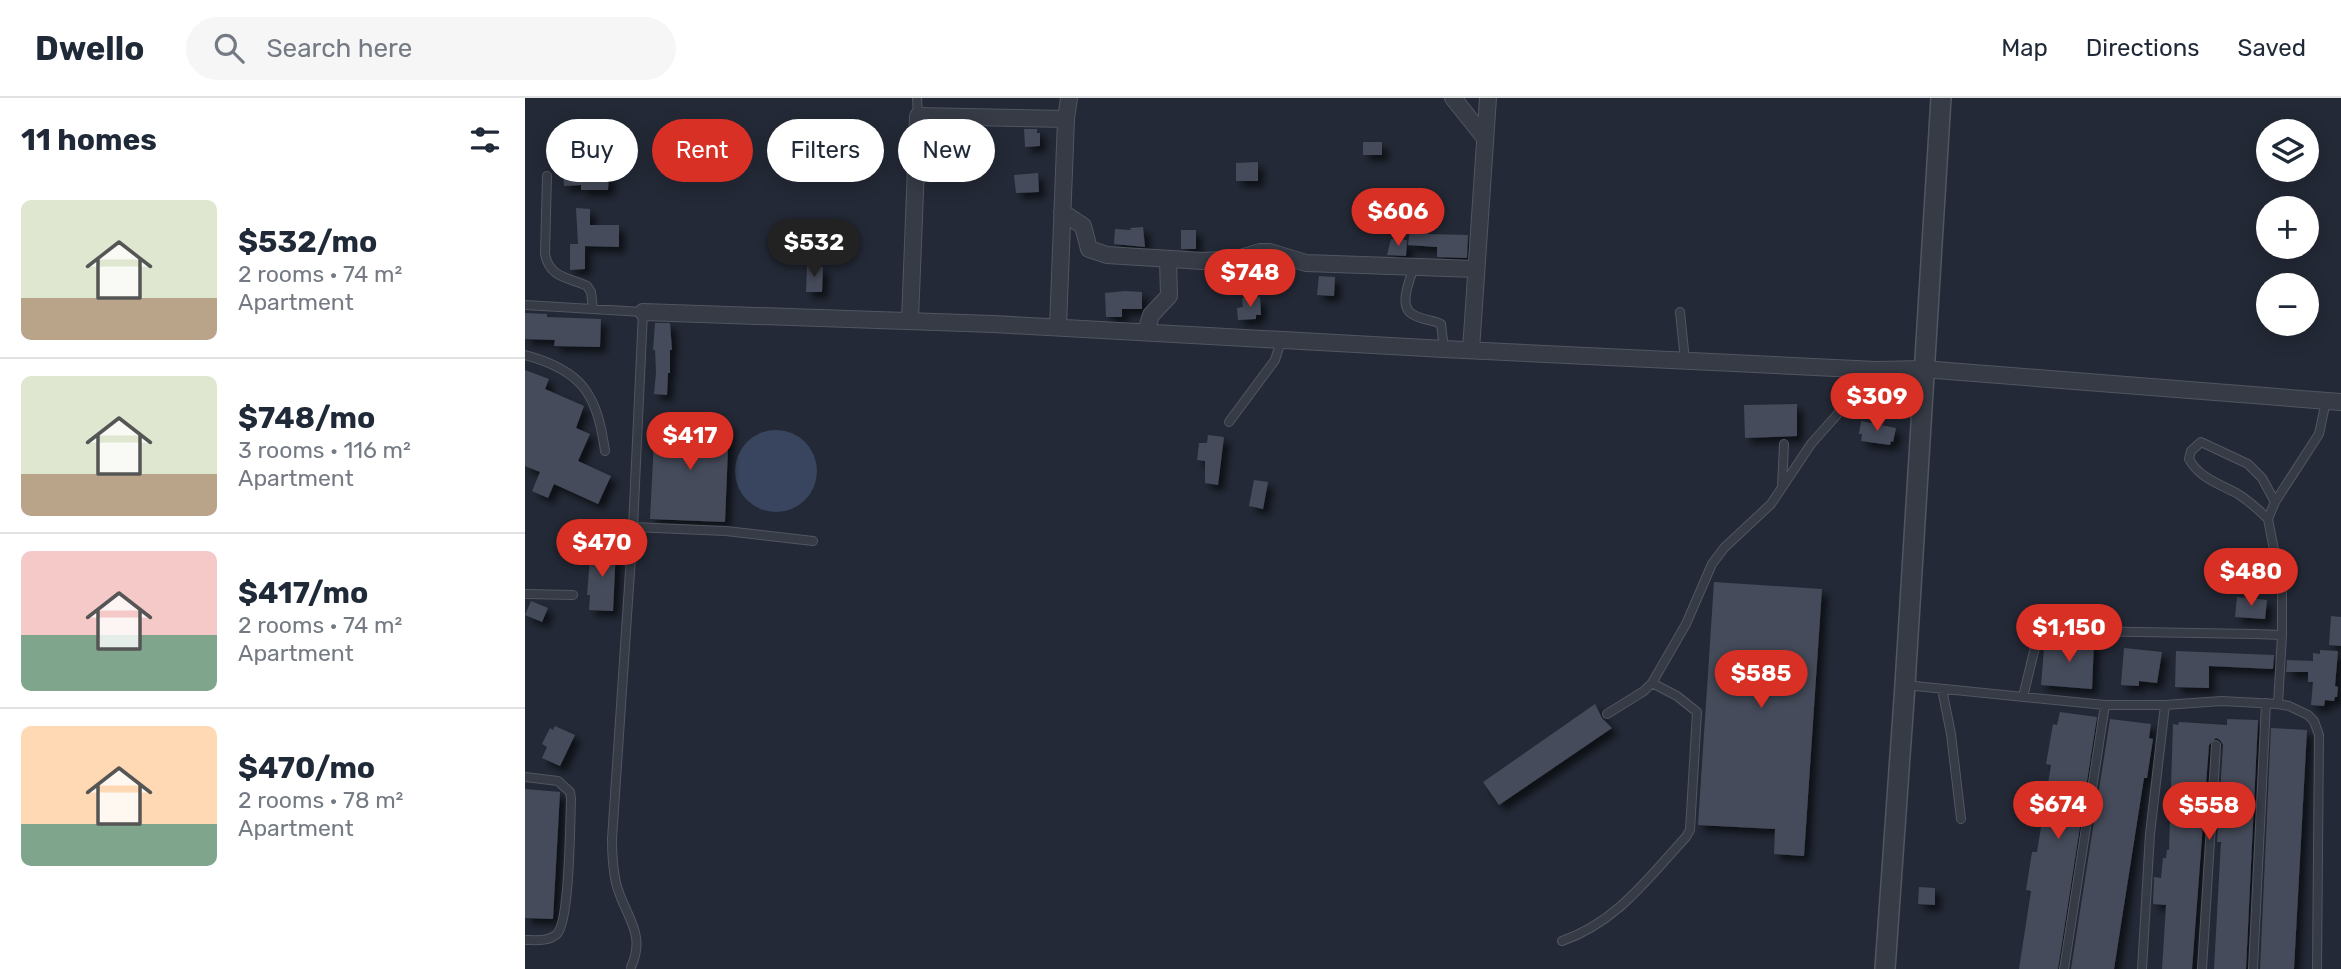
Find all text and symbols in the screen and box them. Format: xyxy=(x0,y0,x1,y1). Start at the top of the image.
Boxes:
search box xyxy=(186,17,676,80)
text: Dwello xyxy=(35,29,144,68)
icon: search xyxy=(210,29,248,67)
text: Search here xyxy=(266,33,412,64)
text: Map xyxy=(2001,34,2048,62)
text: Directions xyxy=(2086,34,2199,62)
text: Saved xyxy=(2237,34,2306,62)
chip: Buy xyxy=(546,119,638,182)
chip: Rent xyxy=(652,119,753,182)
chip: Filters xyxy=(767,119,884,182)
chip: New xyxy=(898,119,995,182)
map controls xyxy=(2256,119,2319,336)
button: layers xyxy=(2256,119,2319,182)
icon: filters xyxy=(466,121,504,159)
text: 11 homes xyxy=(21,122,157,158)
pin: $606 xyxy=(1357,188,1439,248)
button: + xyxy=(2256,196,2319,259)
text: $606 xyxy=(1368,197,1428,225)
pin: $532 xyxy=(773,220,855,279)
text: $532/mo xyxy=(238,224,377,260)
icon: home xyxy=(77,228,161,312)
text: $532 xyxy=(784,228,844,256)
pin: $748 xyxy=(1209,250,1291,309)
text: $748 xyxy=(1220,258,1280,286)
text: 2 rooms · 74 m² xyxy=(238,260,402,288)
button: − xyxy=(2256,273,2319,336)
text: Apartment xyxy=(238,288,354,316)
pin: $309 xyxy=(1836,374,1918,433)
text: $309 xyxy=(1847,382,1907,410)
text: $748/mo xyxy=(238,400,375,436)
icon: home xyxy=(77,404,161,488)
pin: $417 xyxy=(649,412,731,472)
text: $417 xyxy=(662,421,718,449)
text: 3 rooms · 116 m² xyxy=(238,436,411,464)
text: Apartment xyxy=(238,464,354,492)
pin: $470 xyxy=(561,519,643,579)
text: $470 xyxy=(572,528,632,556)
pin: $480 xyxy=(2210,548,2292,608)
text: $480 xyxy=(2220,557,2282,585)
text: $417/mo xyxy=(238,575,368,611)
icon: home xyxy=(77,579,161,663)
pin: $1,150 xyxy=(2012,604,2126,664)
text: 2 rooms · 74 m² xyxy=(238,611,402,639)
text: $1,150 xyxy=(2032,613,2106,641)
text: Apartment xyxy=(238,639,354,667)
pin: $585 xyxy=(1720,650,1802,710)
text: $585 xyxy=(1731,659,1791,687)
text: $470/mo xyxy=(238,750,375,786)
icon: home xyxy=(77,754,161,838)
pin: $674 xyxy=(2017,782,2099,841)
pin: $558 xyxy=(2168,782,2250,842)
text: 2 rooms · 78 m² xyxy=(238,786,403,814)
text: $674 xyxy=(2029,790,2087,818)
text: $558 xyxy=(2179,791,2239,819)
text: Apartment xyxy=(238,814,354,842)

